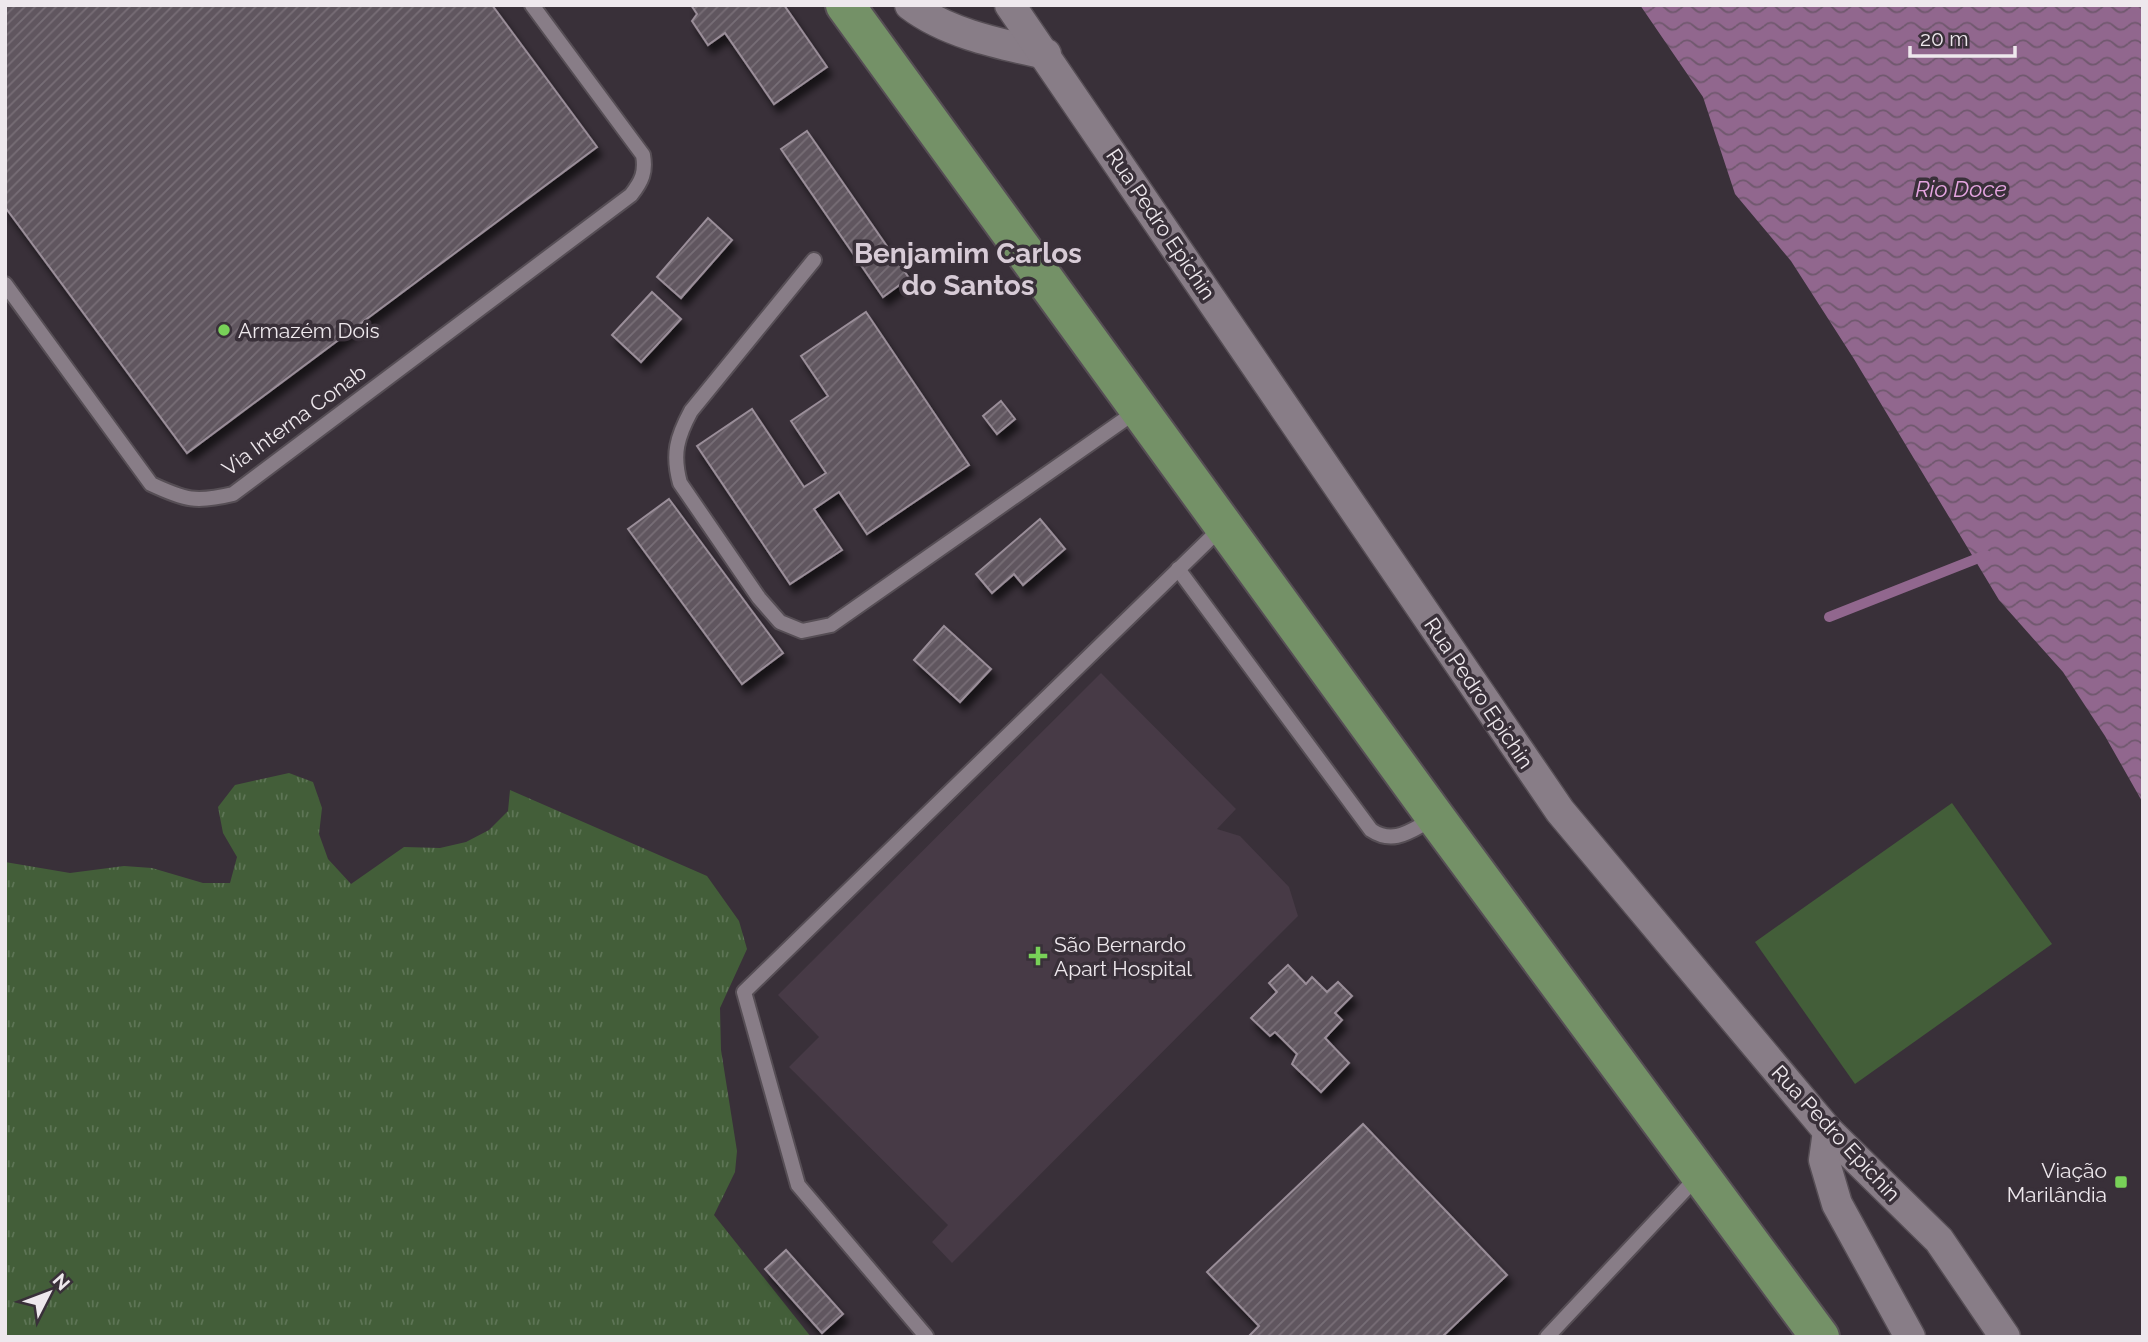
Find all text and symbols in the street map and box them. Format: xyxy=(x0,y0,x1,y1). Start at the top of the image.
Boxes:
scale bar xyxy=(1910,14,2015,58)
text: 20 m xyxy=(1920,26,1968,51)
street label: Rua Pedro Epichin xyxy=(1101,144,1221,304)
water label: Rio Doce xyxy=(1915,175,2007,202)
district label: Benjamim Carlos do Santos xyxy=(854,237,1082,302)
place label: Armazém Dois xyxy=(238,318,380,343)
marker: Armazém Dois xyxy=(216,322,232,338)
street label: Via Interna Conab xyxy=(217,359,371,481)
street label: Rua Pedro Epichin xyxy=(1419,613,1539,773)
place label: São Bernardo Apart Hospital xyxy=(1054,932,1192,981)
marker: São Bernardo Apart Hospital xyxy=(1028,946,1048,966)
street label: Rua Pedro Epichin xyxy=(1767,1060,1905,1206)
place label: Viação Marilândia xyxy=(2007,1158,2107,1207)
marker: Viação Marilândia xyxy=(2113,1174,2129,1190)
north arrow xyxy=(14,1258,84,1328)
text: N xyxy=(49,1269,75,1294)

